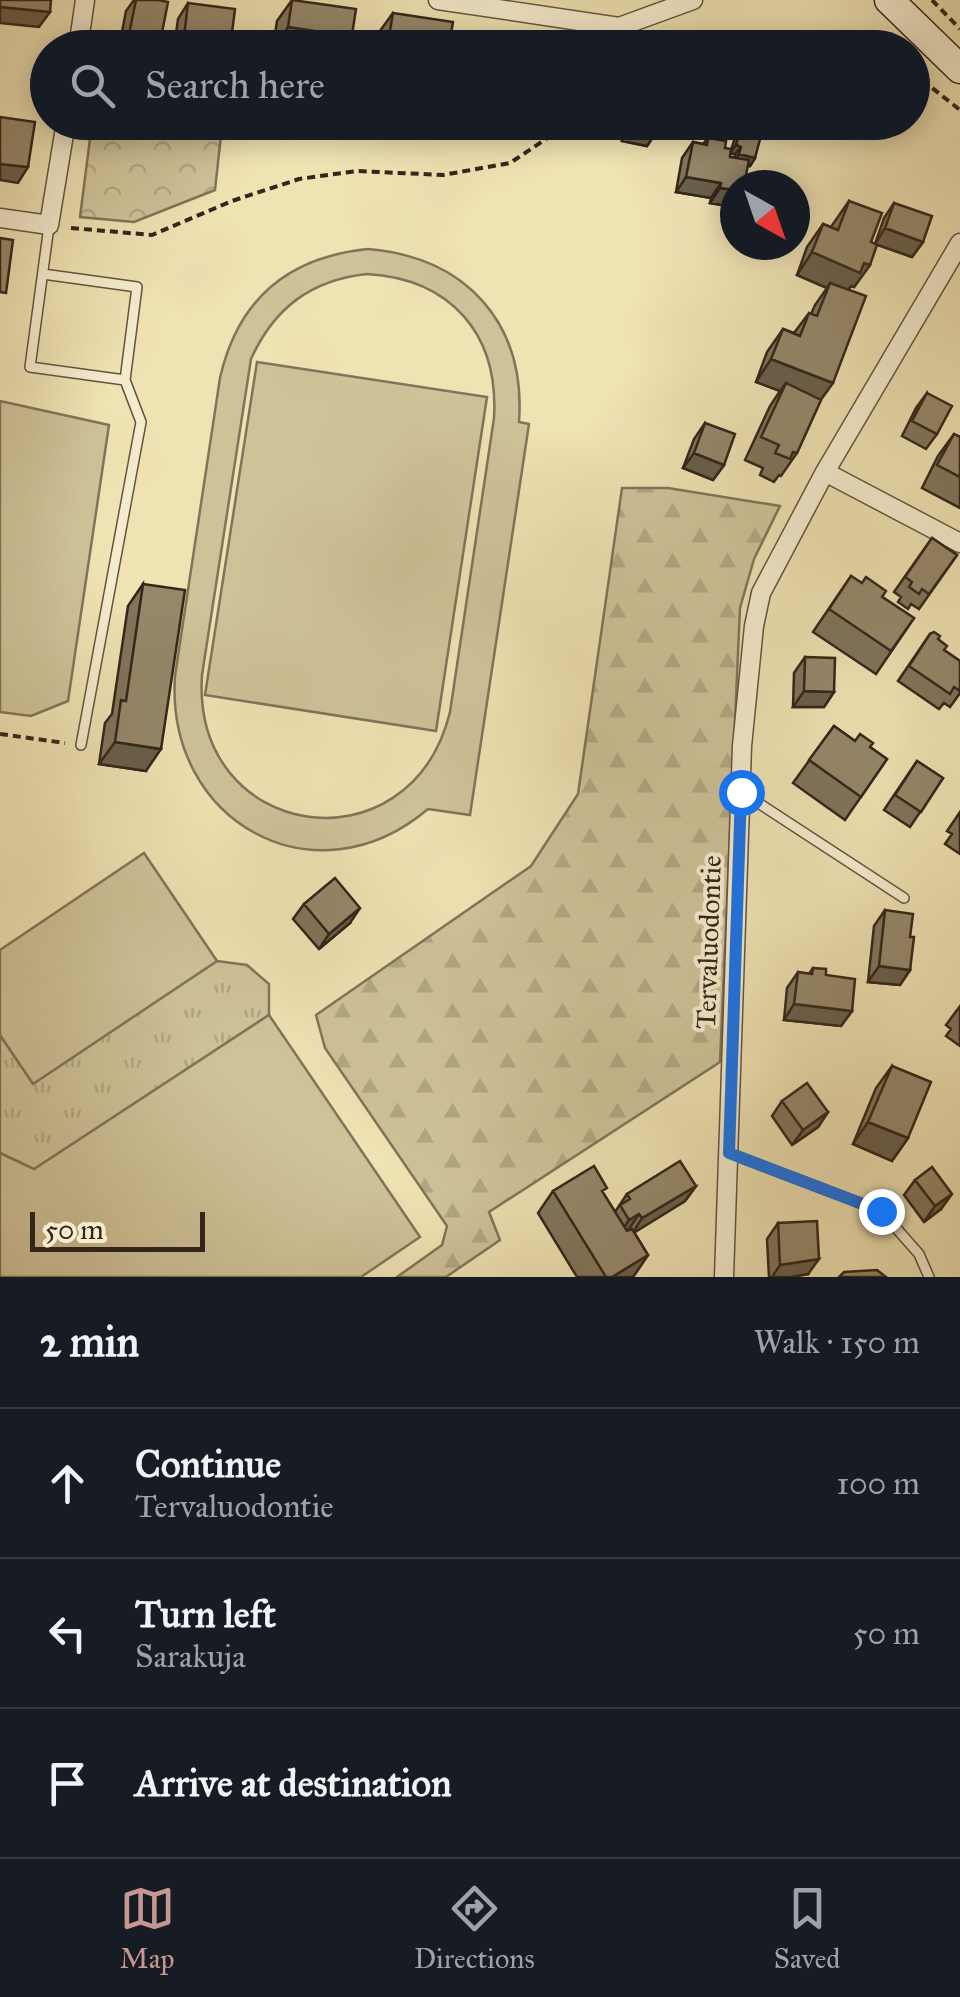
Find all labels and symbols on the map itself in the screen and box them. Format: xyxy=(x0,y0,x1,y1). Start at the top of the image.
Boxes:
north arrow xyxy=(720,170,810,260)
route start xyxy=(719,770,765,816)
street label: Tervaluodontie xyxy=(688,855,729,1029)
route end xyxy=(859,1189,905,1235)
scale bar xyxy=(30,1207,205,1252)

